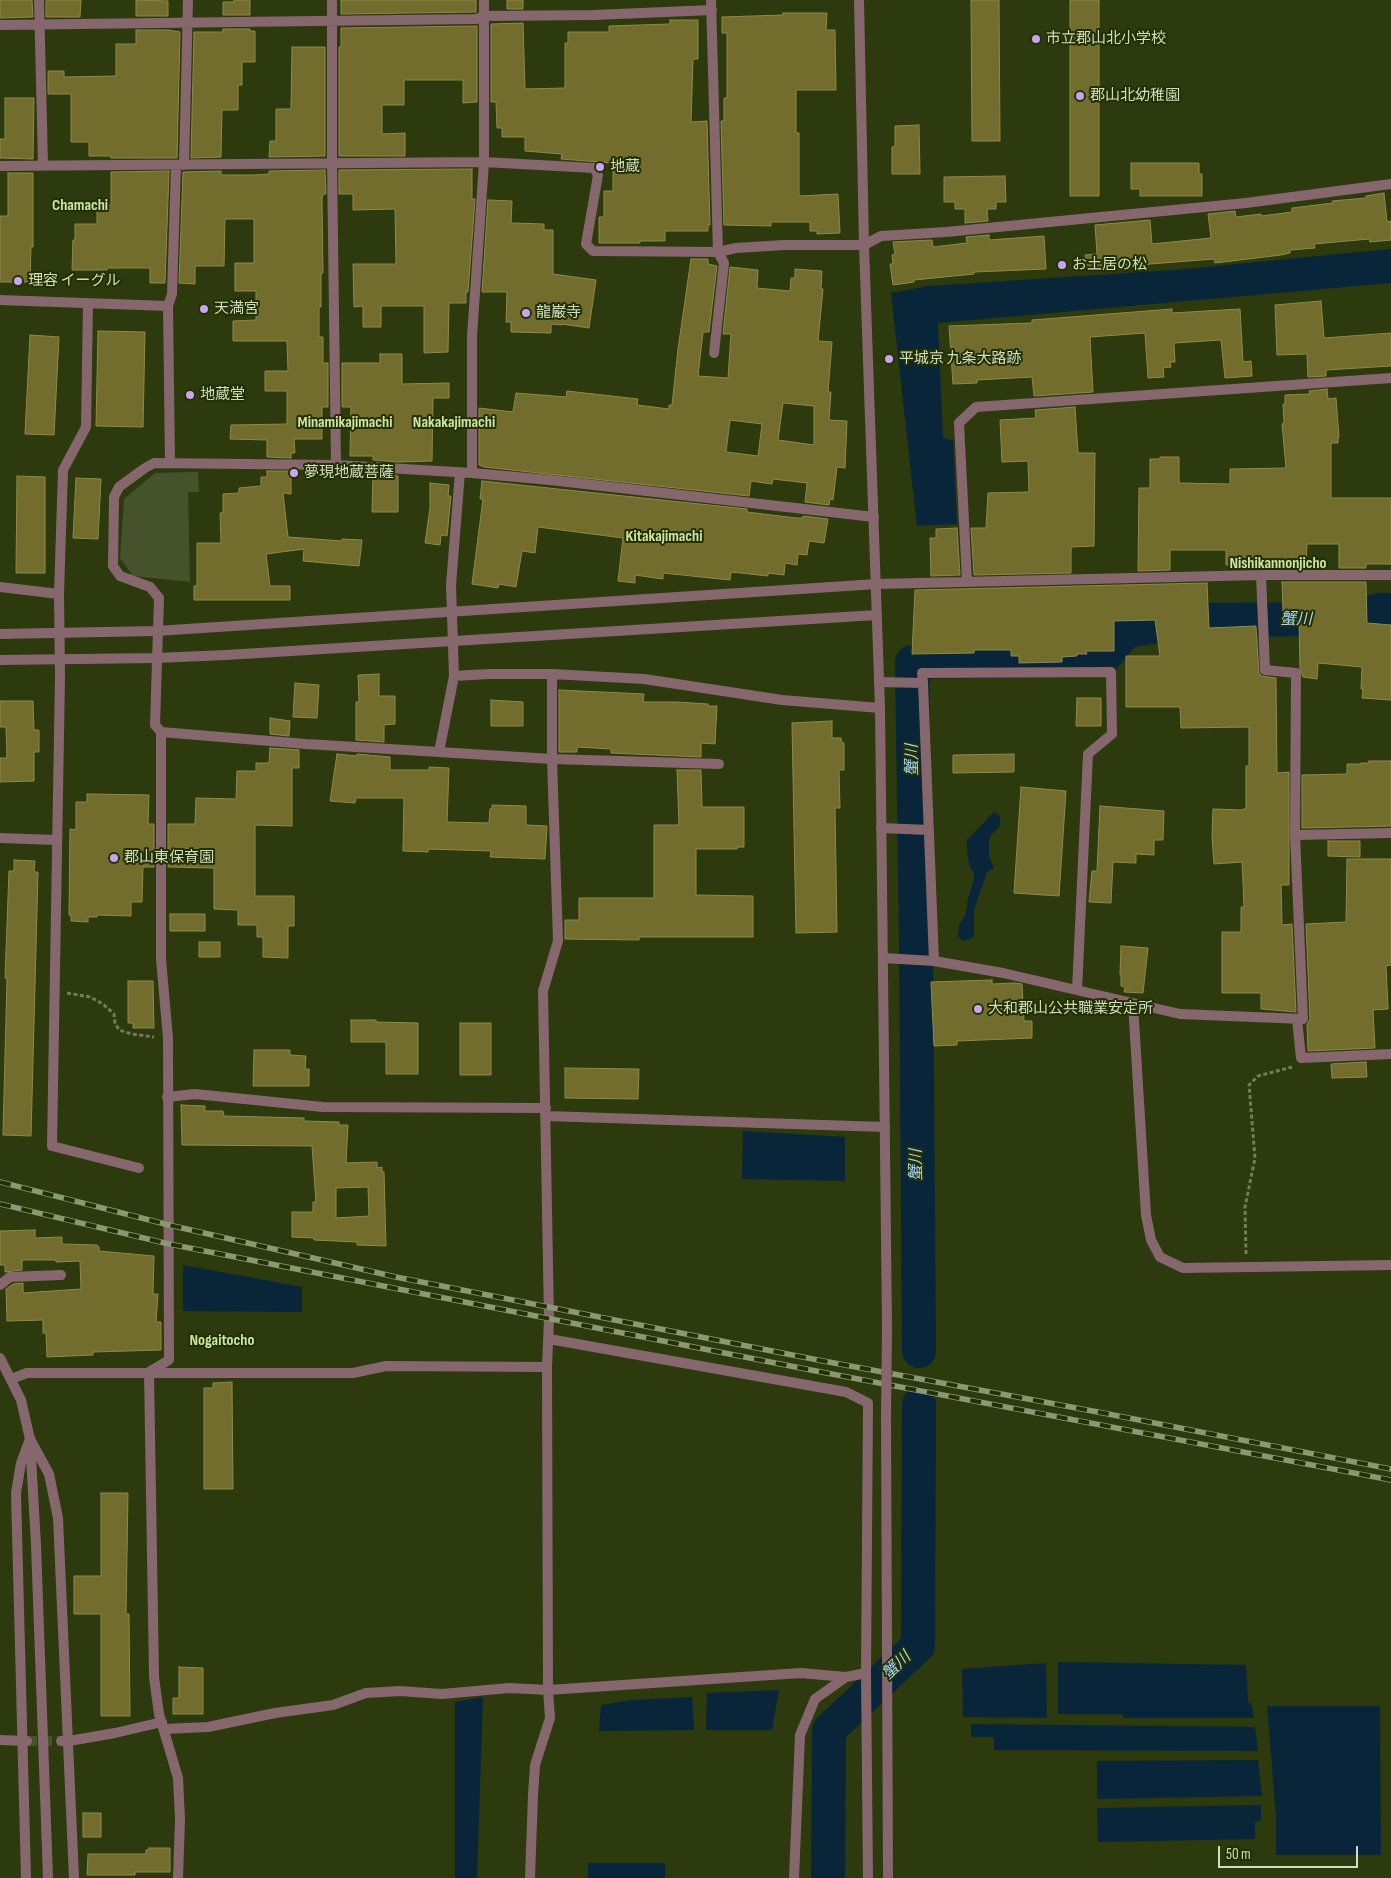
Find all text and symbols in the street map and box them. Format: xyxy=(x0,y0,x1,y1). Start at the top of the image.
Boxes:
place label: 市立郡山北小学校 xyxy=(1046,30,1166,48)
marker: 市立郡山北小学校 xyxy=(1030,33,1042,45)
place label: 郡山北幼稚園 xyxy=(1090,87,1180,105)
marker: 郡山北幼稚園 xyxy=(1074,90,1086,102)
place label: 地蔵 xyxy=(610,158,640,176)
marker: 地蔵 xyxy=(594,161,606,173)
district label: Chamachi xyxy=(52,196,108,216)
place label: お土居の松 xyxy=(1072,256,1147,274)
marker: お土居の松 xyxy=(1056,259,1068,271)
place label: 理容 イーグル xyxy=(28,272,120,290)
marker: 理容 イーグル xyxy=(12,275,24,287)
place label: 天満宮 xyxy=(214,300,259,318)
marker: 天満宮 xyxy=(198,303,210,315)
place label: 龍巌寺 xyxy=(536,304,581,322)
marker: 龍巌寺 xyxy=(520,307,532,319)
place label: 平城京 九条大路跡 xyxy=(899,350,1021,368)
marker: 平城京 九条大路跡 xyxy=(883,353,895,365)
place label: 地蔵堂 xyxy=(200,386,245,404)
marker: 地蔵堂 xyxy=(184,389,196,401)
district label: Minamikajimachi xyxy=(298,413,392,433)
district label: Nakakajimachi xyxy=(413,413,495,433)
place label: 夢現地蔵菩薩 xyxy=(304,464,394,482)
marker: 夢現地蔵菩薩 xyxy=(288,467,300,479)
district label: Kitakajimachi xyxy=(626,527,702,547)
district label: Nishikannonjicho xyxy=(1229,554,1327,574)
water label: 蟹川 xyxy=(1280,610,1312,630)
water label: 蟹川 xyxy=(903,744,923,776)
place label: 郡山東保育園 xyxy=(124,849,214,867)
marker: 郡山東保育園 xyxy=(108,852,120,864)
place label: 大和郡山公共職業安定所 xyxy=(988,1000,1153,1018)
marker: 大和郡山公共職業安定所 xyxy=(972,1003,984,1015)
water label: 蟹川 xyxy=(907,1149,927,1181)
district label: Nogaitocho xyxy=(190,1331,254,1351)
water label: 蟹川 xyxy=(879,1648,915,1684)
scale bar xyxy=(1221,1836,1361,1868)
text: 50 m xyxy=(1226,1845,1251,1864)

